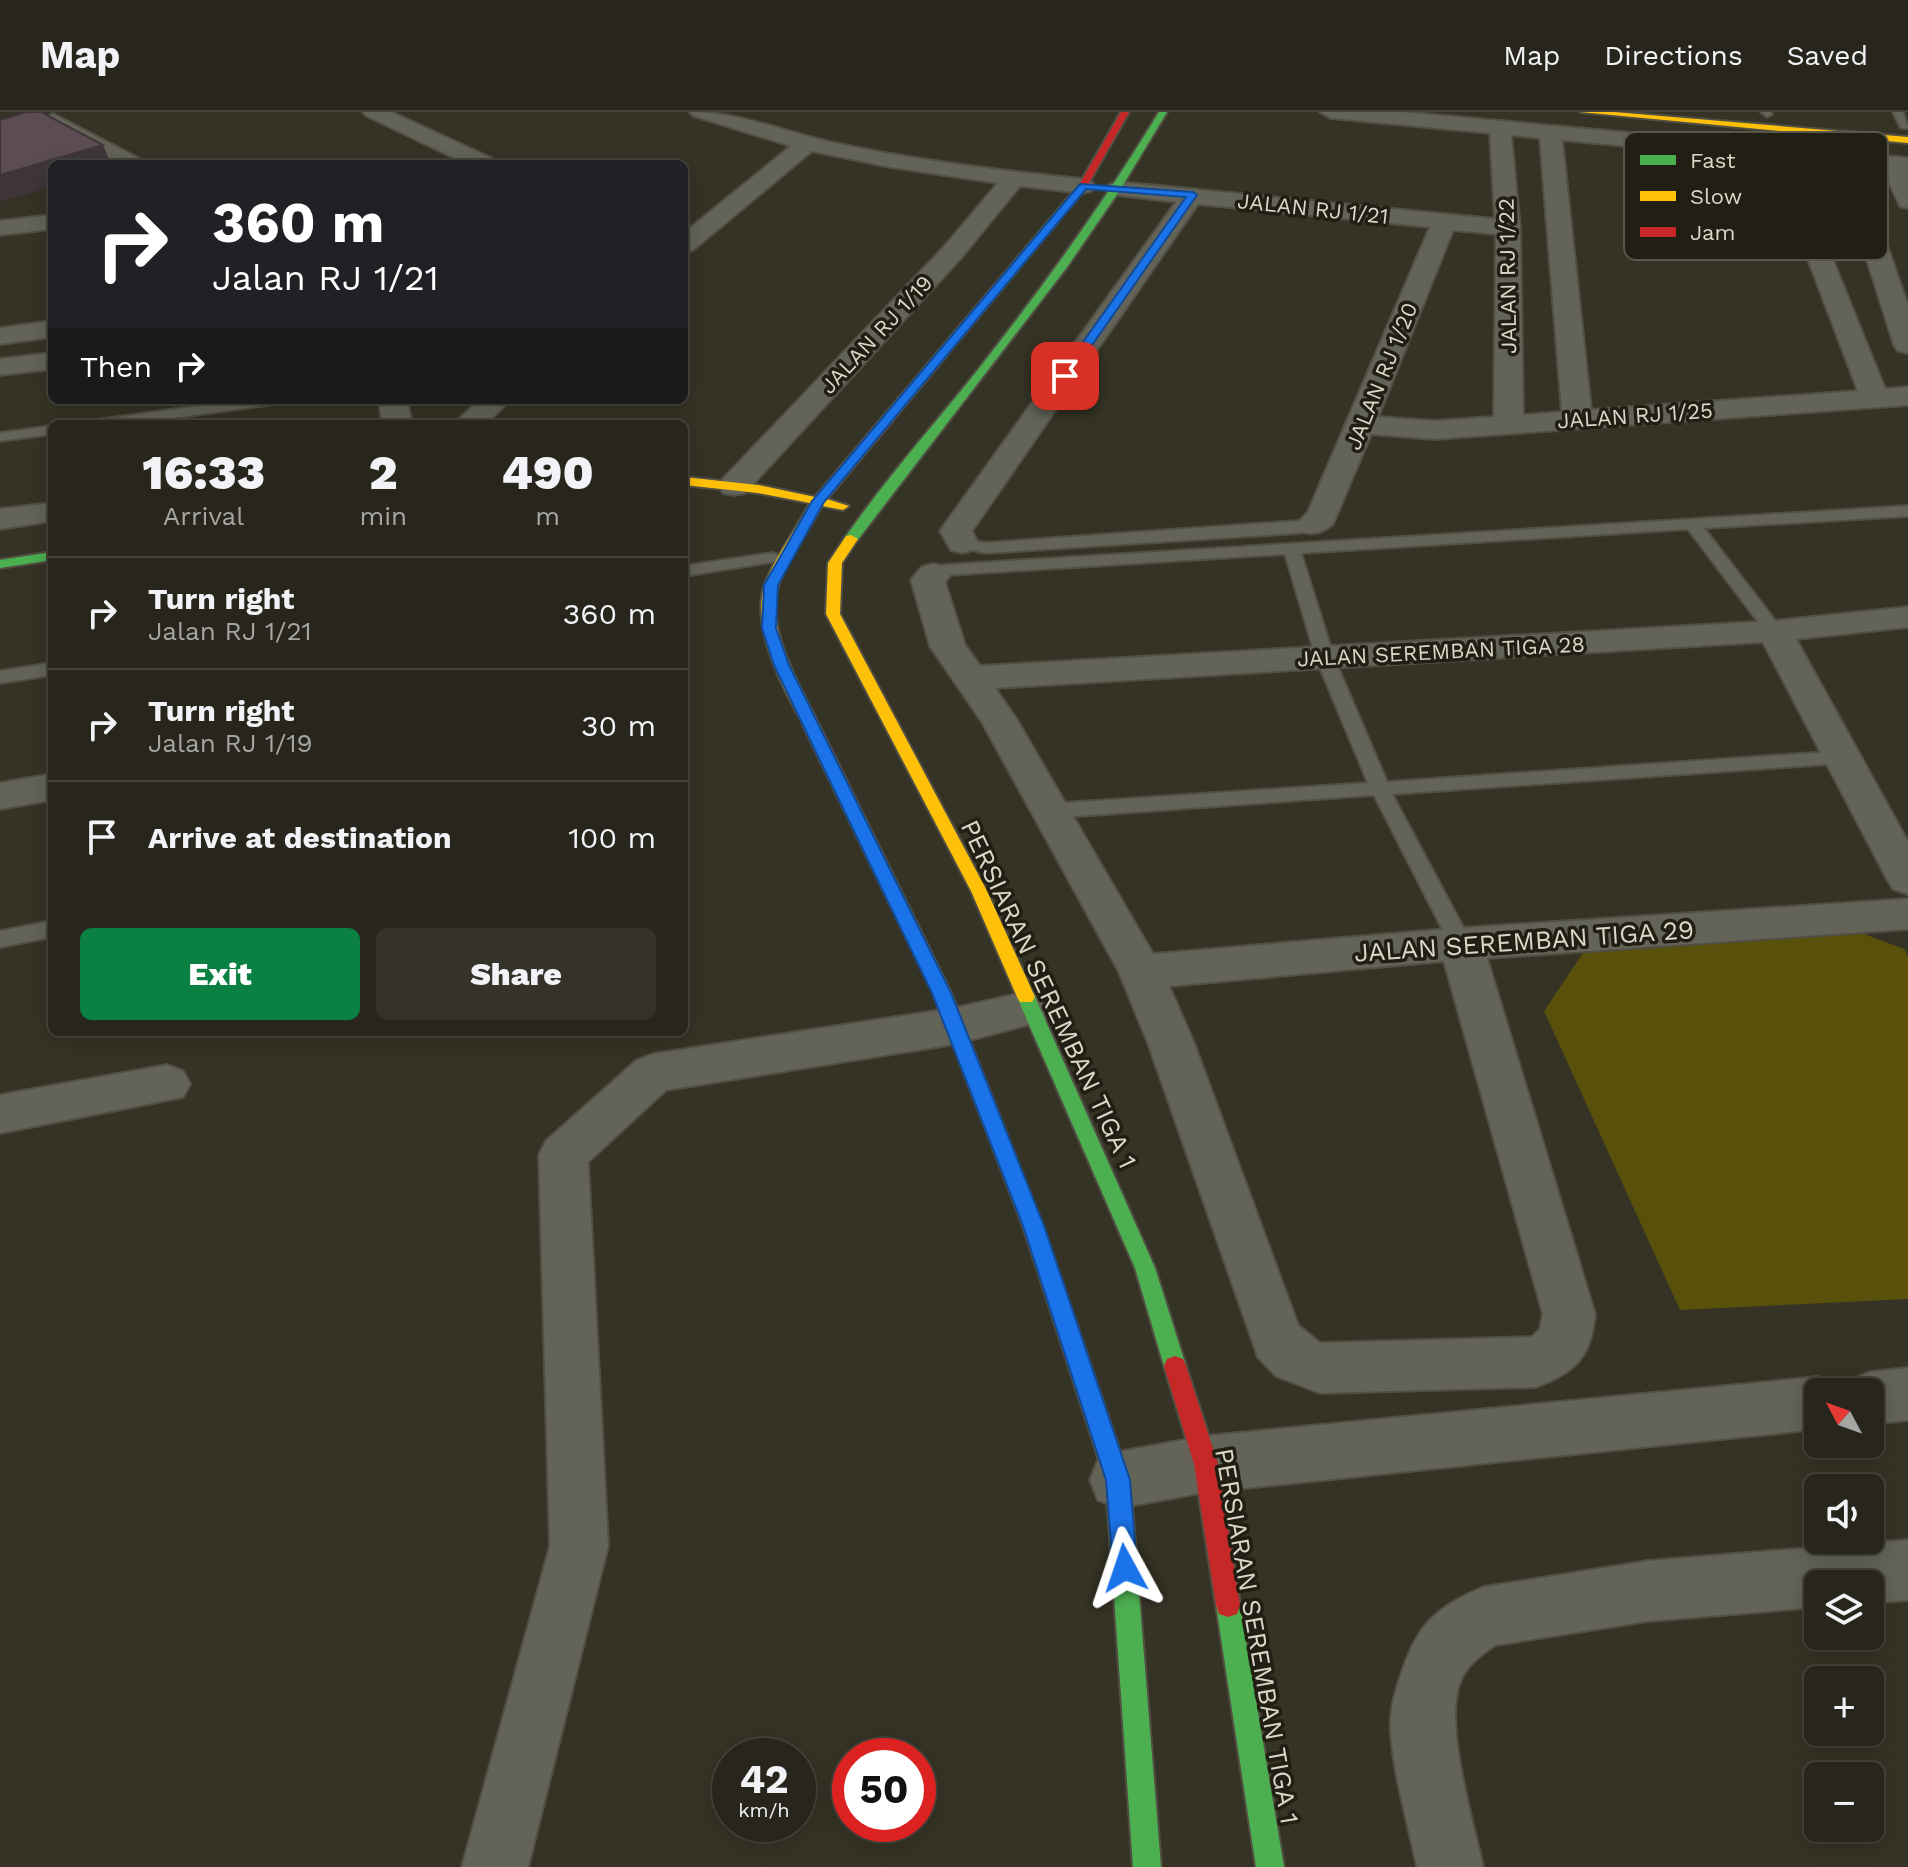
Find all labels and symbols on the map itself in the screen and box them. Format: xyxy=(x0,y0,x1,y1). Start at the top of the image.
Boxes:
legend xyxy=(1624,132,1888,260)
text: Fast xyxy=(1690,148,1736,173)
text: Slow xyxy=(1690,184,1742,209)
street label: JALAN RJ 1/21 xyxy=(1236,188,1390,229)
street label: JALAN RJ 1/22 xyxy=(1494,198,1521,354)
text: Jam xyxy=(1690,220,1735,245)
street label: JALAN RJ 1/19 xyxy=(815,270,937,399)
street label: JALAN RJ 1/20 xyxy=(1341,299,1422,453)
pin xyxy=(1031,342,1099,410)
street label: JALAN RJ 1/25 xyxy=(1556,398,1714,433)
street label: JALAN SEREMBAN TIGA 28 xyxy=(1296,631,1586,672)
street label: PERSIARAN SEREMBAN TIGA 1 xyxy=(955,815,1143,1173)
street label: JALAN SEREMBAN TIGA 29 xyxy=(1353,914,1695,968)
north arrow xyxy=(1804,1378,1884,1458)
street label: PERSIARAN SEREMBAN TIGA 1 xyxy=(1209,1446,1305,1826)
position arrow xyxy=(1083,1526,1167,1610)
speed limit sign: 50 xyxy=(832,1738,936,1842)

